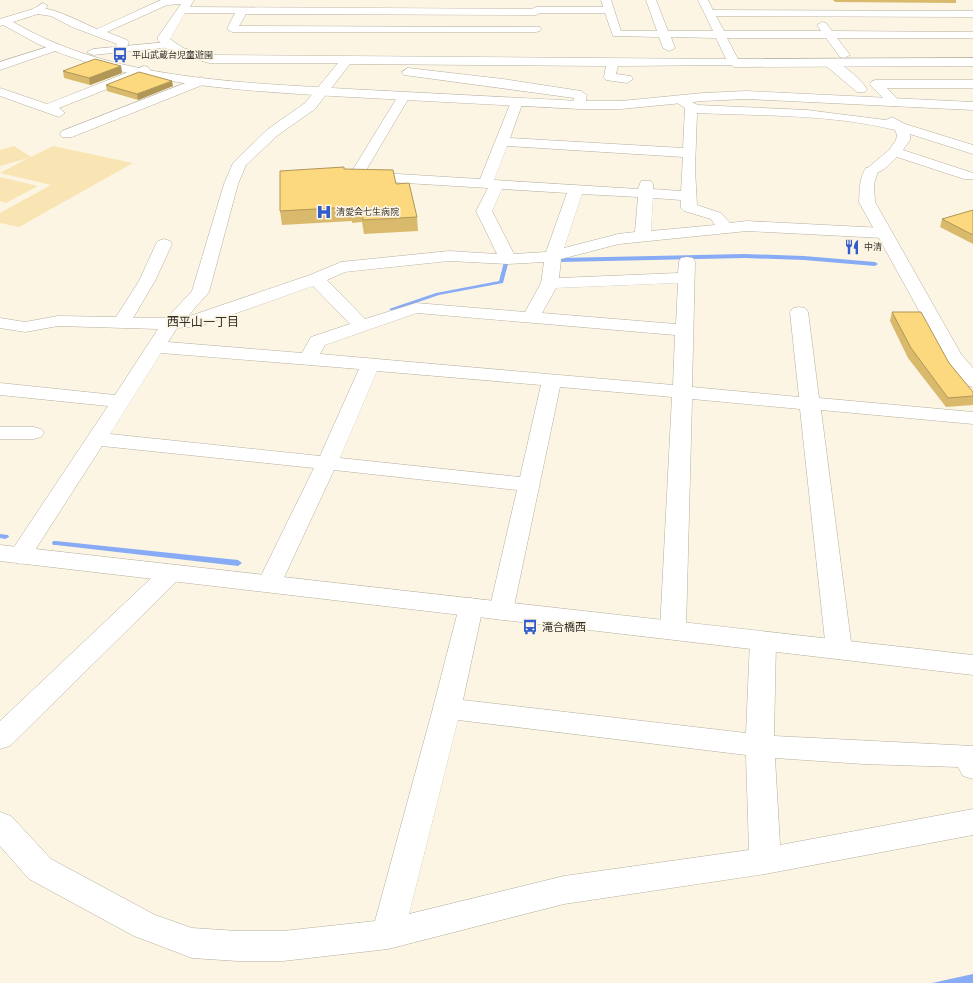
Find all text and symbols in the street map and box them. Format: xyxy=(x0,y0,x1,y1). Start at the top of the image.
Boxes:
bus stop icon: 平山武蔵台児童遊園 xyxy=(111,46,129,64)
place label: 平山武蔵台児童遊園 xyxy=(132,50,213,60)
hospital icon: 清愛会七生病院 xyxy=(315,203,333,221)
place label: 清愛会七生病院 xyxy=(336,207,399,217)
restaurant icon: 中清 xyxy=(843,238,861,256)
place label: 中清 xyxy=(864,242,882,252)
district label: 西平山一丁目 xyxy=(167,315,239,329)
bus stop icon: 滝合橋西 xyxy=(521,618,539,636)
place label: 滝合橋西 xyxy=(542,621,586,633)

